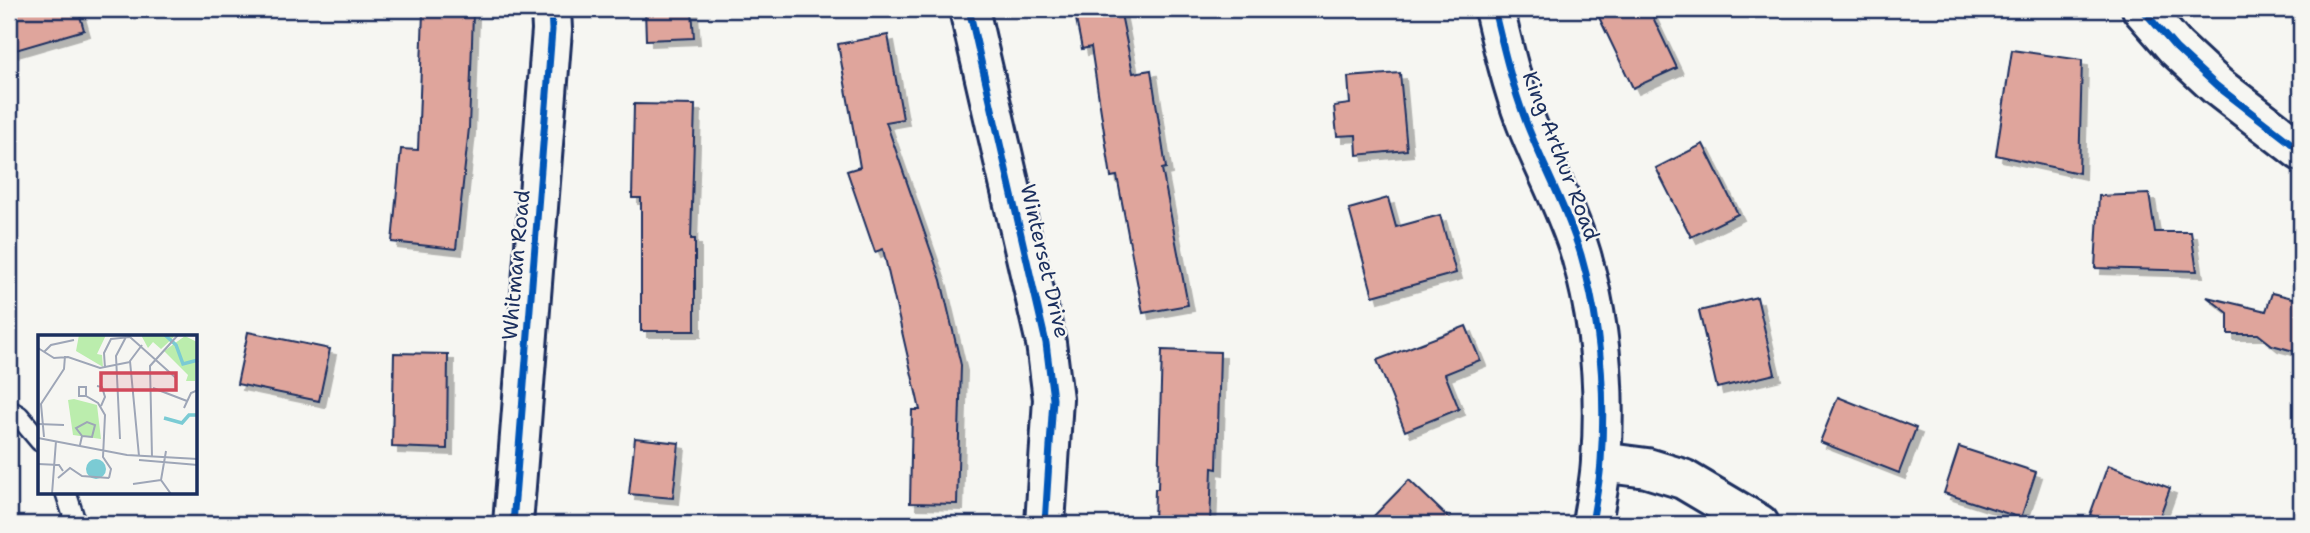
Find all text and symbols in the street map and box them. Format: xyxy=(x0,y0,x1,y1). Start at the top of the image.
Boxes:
street label: King Arthur Road xyxy=(1516,67,1606,245)
street label: Winterset Drive xyxy=(1014,181,1076,341)
street label: Whitman Road xyxy=(495,189,537,341)
inset map xyxy=(38,335,198,494)

